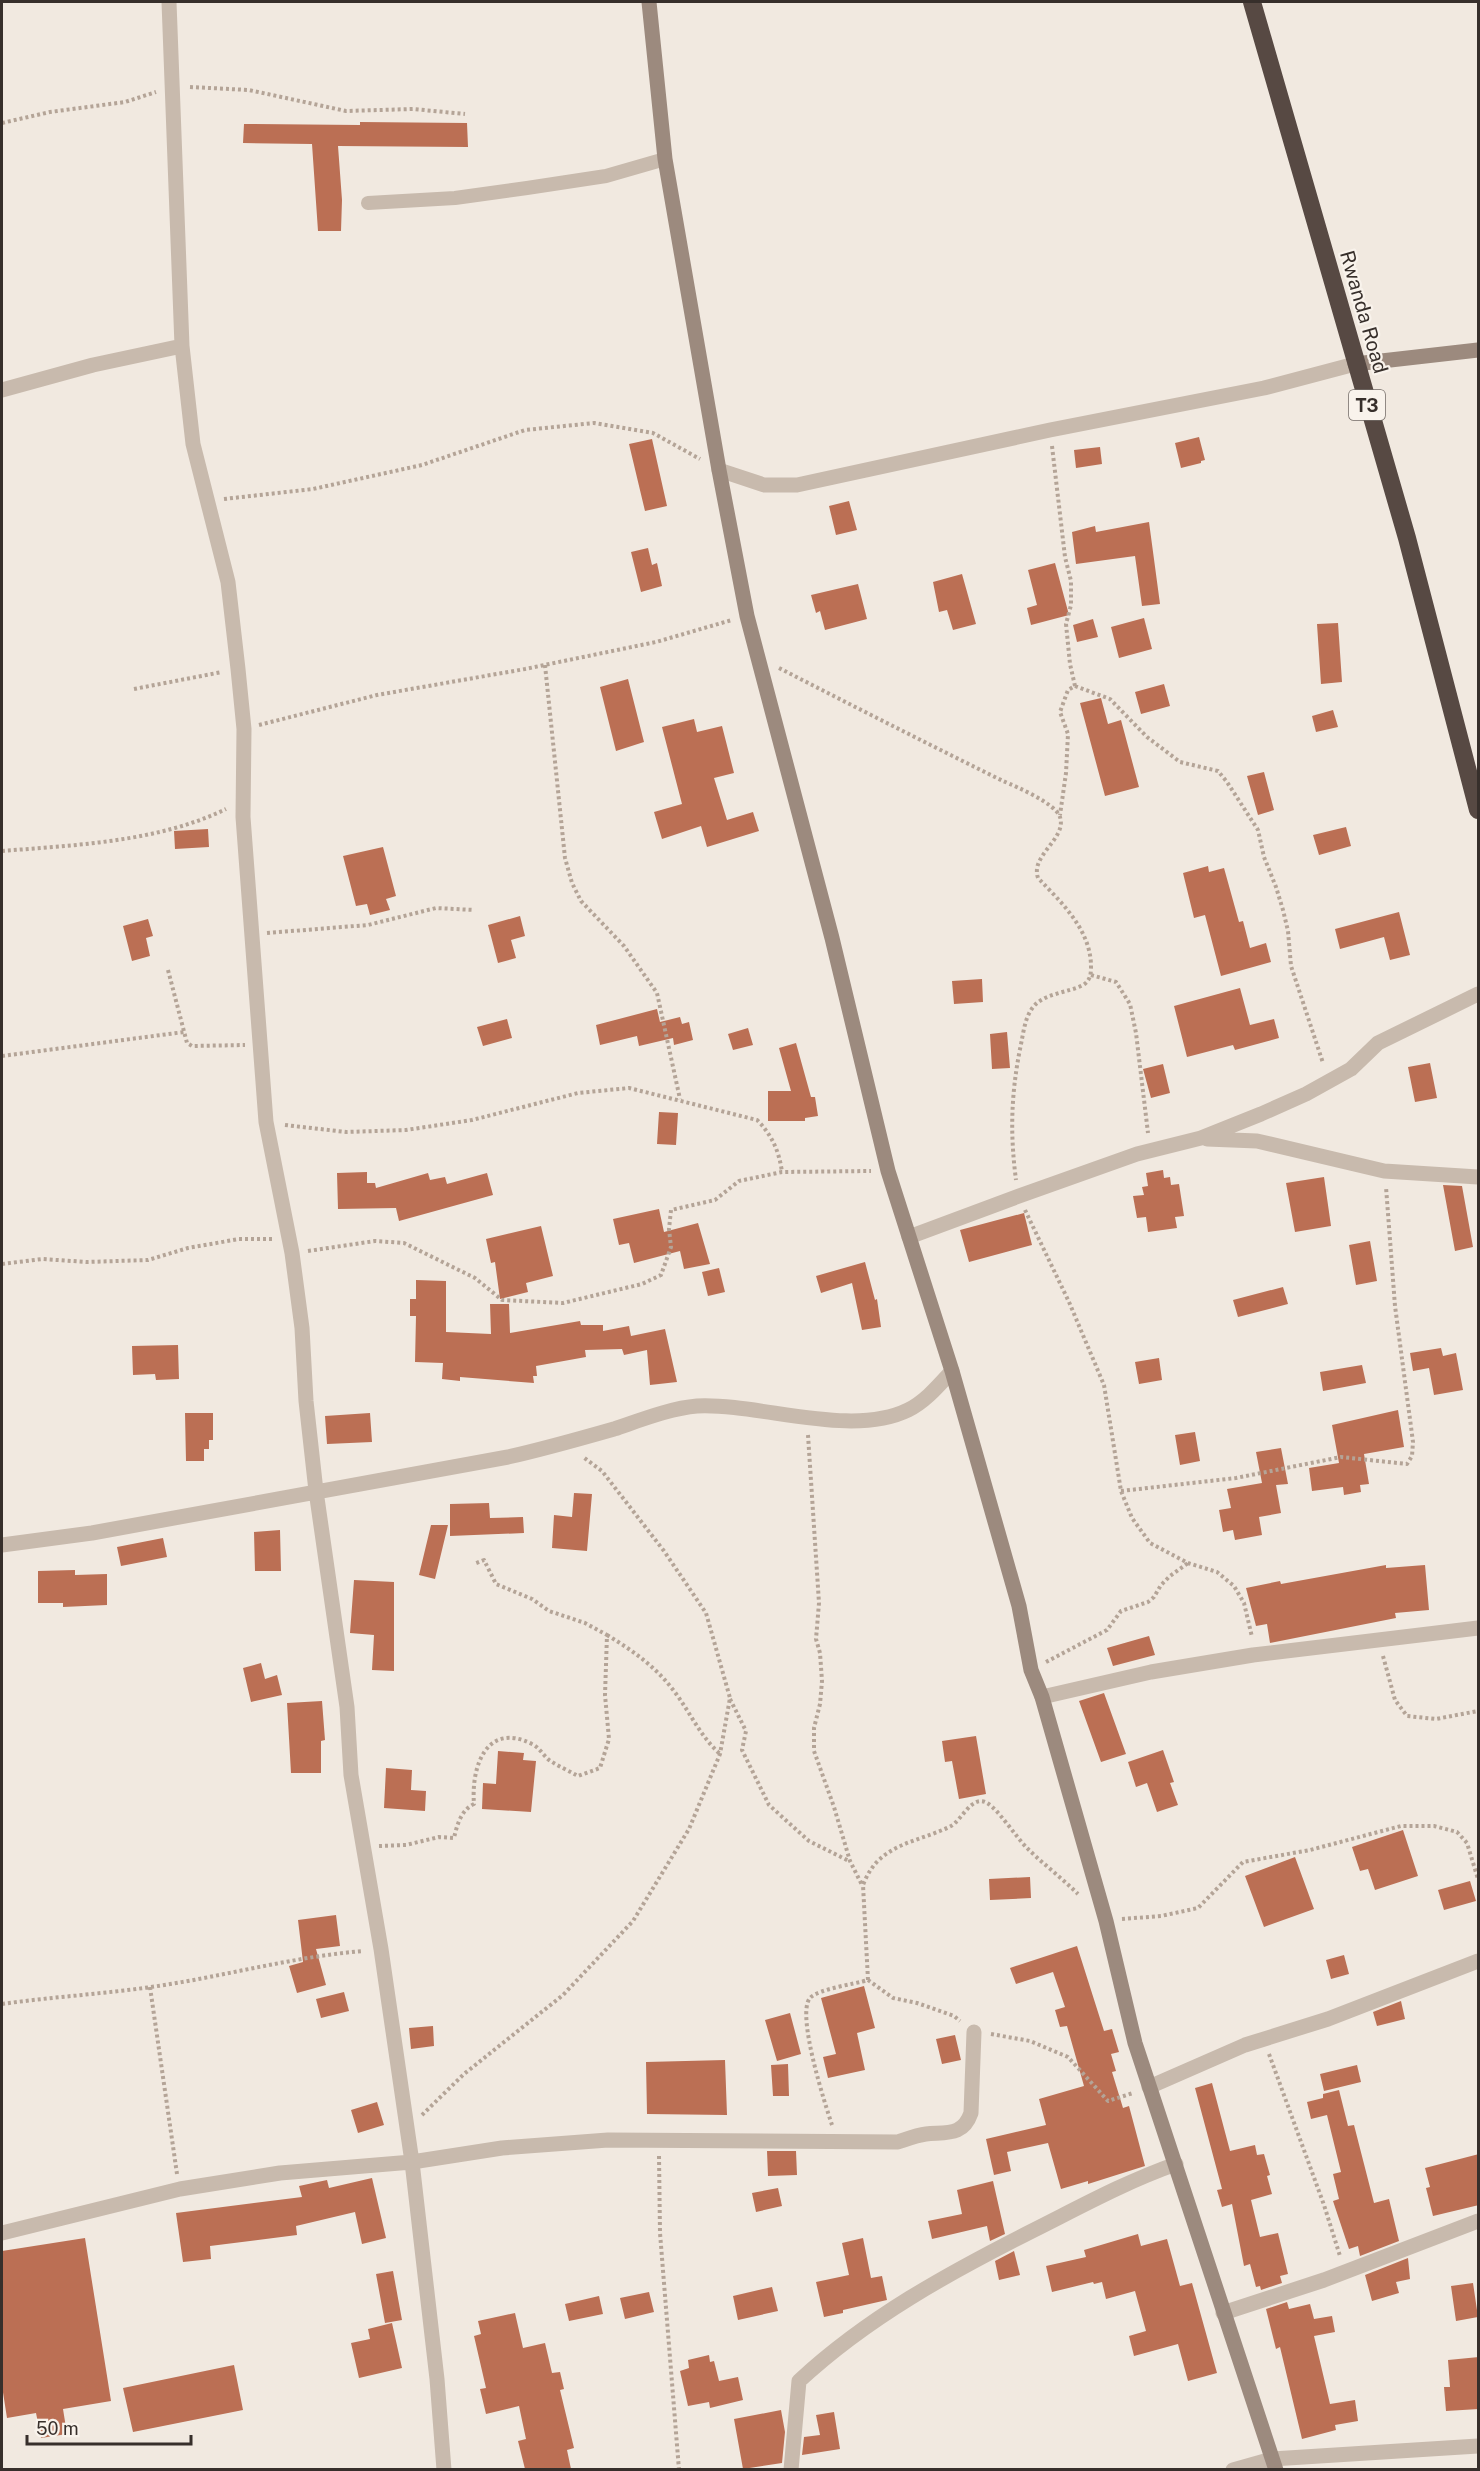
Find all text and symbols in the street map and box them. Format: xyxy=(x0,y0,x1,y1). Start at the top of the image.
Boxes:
street label: Rwanda Road xyxy=(1335,248,1393,376)
road number: T3 xyxy=(1349,390,1385,420)
scale bar xyxy=(27,2408,190,2446)
text: 50 m xyxy=(36,2418,79,2439)

